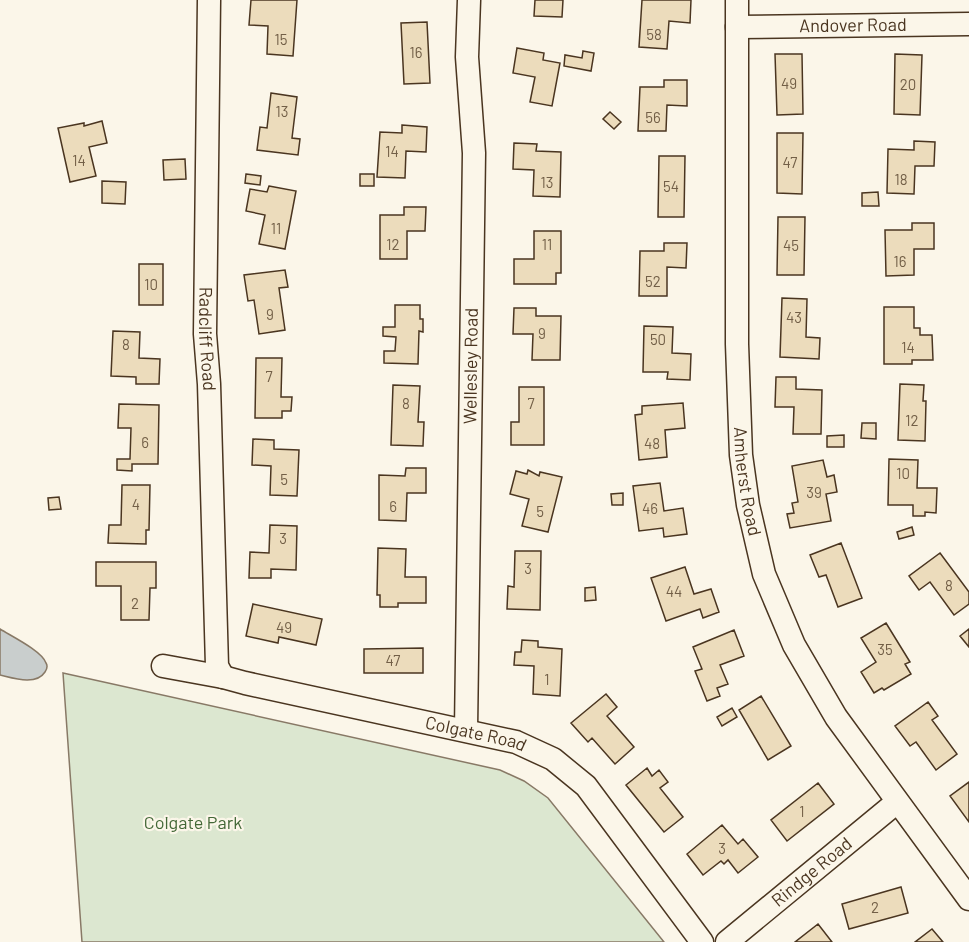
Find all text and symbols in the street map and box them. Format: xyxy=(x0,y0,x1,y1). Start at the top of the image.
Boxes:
street label: Andover Road xyxy=(799,13,907,36)
house number: 58 xyxy=(646,25,662,43)
house number: 15 xyxy=(275,30,287,48)
house number: 16 xyxy=(410,43,422,61)
house number: 49 xyxy=(781,74,797,92)
house number: 20 xyxy=(900,75,916,93)
house number: 13 xyxy=(276,102,288,120)
house number: 56 xyxy=(645,108,661,126)
house number: 14 xyxy=(385,142,399,160)
house number: 14 xyxy=(72,151,86,169)
house number: 47 xyxy=(783,153,797,171)
house number: 18 xyxy=(894,170,908,188)
house number: 13 xyxy=(541,173,553,191)
house number: 54 xyxy=(663,177,679,195)
house number: 11 xyxy=(271,219,281,237)
house number: 12 xyxy=(386,235,400,253)
house number: 11 xyxy=(542,235,552,253)
house number: 45 xyxy=(783,236,799,254)
house number: 16 xyxy=(894,252,906,270)
house number: 52 xyxy=(645,272,661,290)
house number: 10 xyxy=(144,275,158,293)
street label: Radcliff Road xyxy=(195,287,221,391)
house number: 9 xyxy=(266,305,274,323)
street label: Wellesley Road xyxy=(458,308,482,424)
house number: 43 xyxy=(786,308,802,326)
house number: 9 xyxy=(538,324,546,342)
house number: 50 xyxy=(650,330,666,348)
house number: 8 xyxy=(122,335,130,353)
house number: 14 xyxy=(901,338,915,356)
house number: 7 xyxy=(265,367,273,385)
house number: 8 xyxy=(402,394,410,412)
house number: 7 xyxy=(527,394,535,412)
house number: 12 xyxy=(905,411,919,429)
street label: Amherst Road xyxy=(730,426,767,538)
house number: 6 xyxy=(141,433,149,451)
house number: 48 xyxy=(644,434,660,452)
house number: 10 xyxy=(896,464,910,482)
house number: 5 xyxy=(280,470,288,488)
house number: 39 xyxy=(806,483,822,501)
house number: 4 xyxy=(132,495,140,513)
house number: 6 xyxy=(389,497,397,515)
house number: 46 xyxy=(642,499,658,517)
house number: 5 xyxy=(536,502,544,520)
house number: 3 xyxy=(279,529,287,547)
house number: 3 xyxy=(524,559,532,577)
house number: 8 xyxy=(945,576,953,594)
house number: 44 xyxy=(666,582,682,600)
house number: 2 xyxy=(131,594,139,612)
house number: 49 xyxy=(276,618,292,636)
house number: 35 xyxy=(877,640,893,658)
house number: 47 xyxy=(386,651,400,669)
house number: 1 xyxy=(544,670,550,688)
street label: Colgate Road xyxy=(423,711,530,755)
house number: 1 xyxy=(799,802,805,820)
park label: Colgate Park xyxy=(144,811,242,833)
street label: Rindge Road xyxy=(767,832,856,911)
house number: 3 xyxy=(718,839,726,857)
house number: 2 xyxy=(871,898,879,916)

